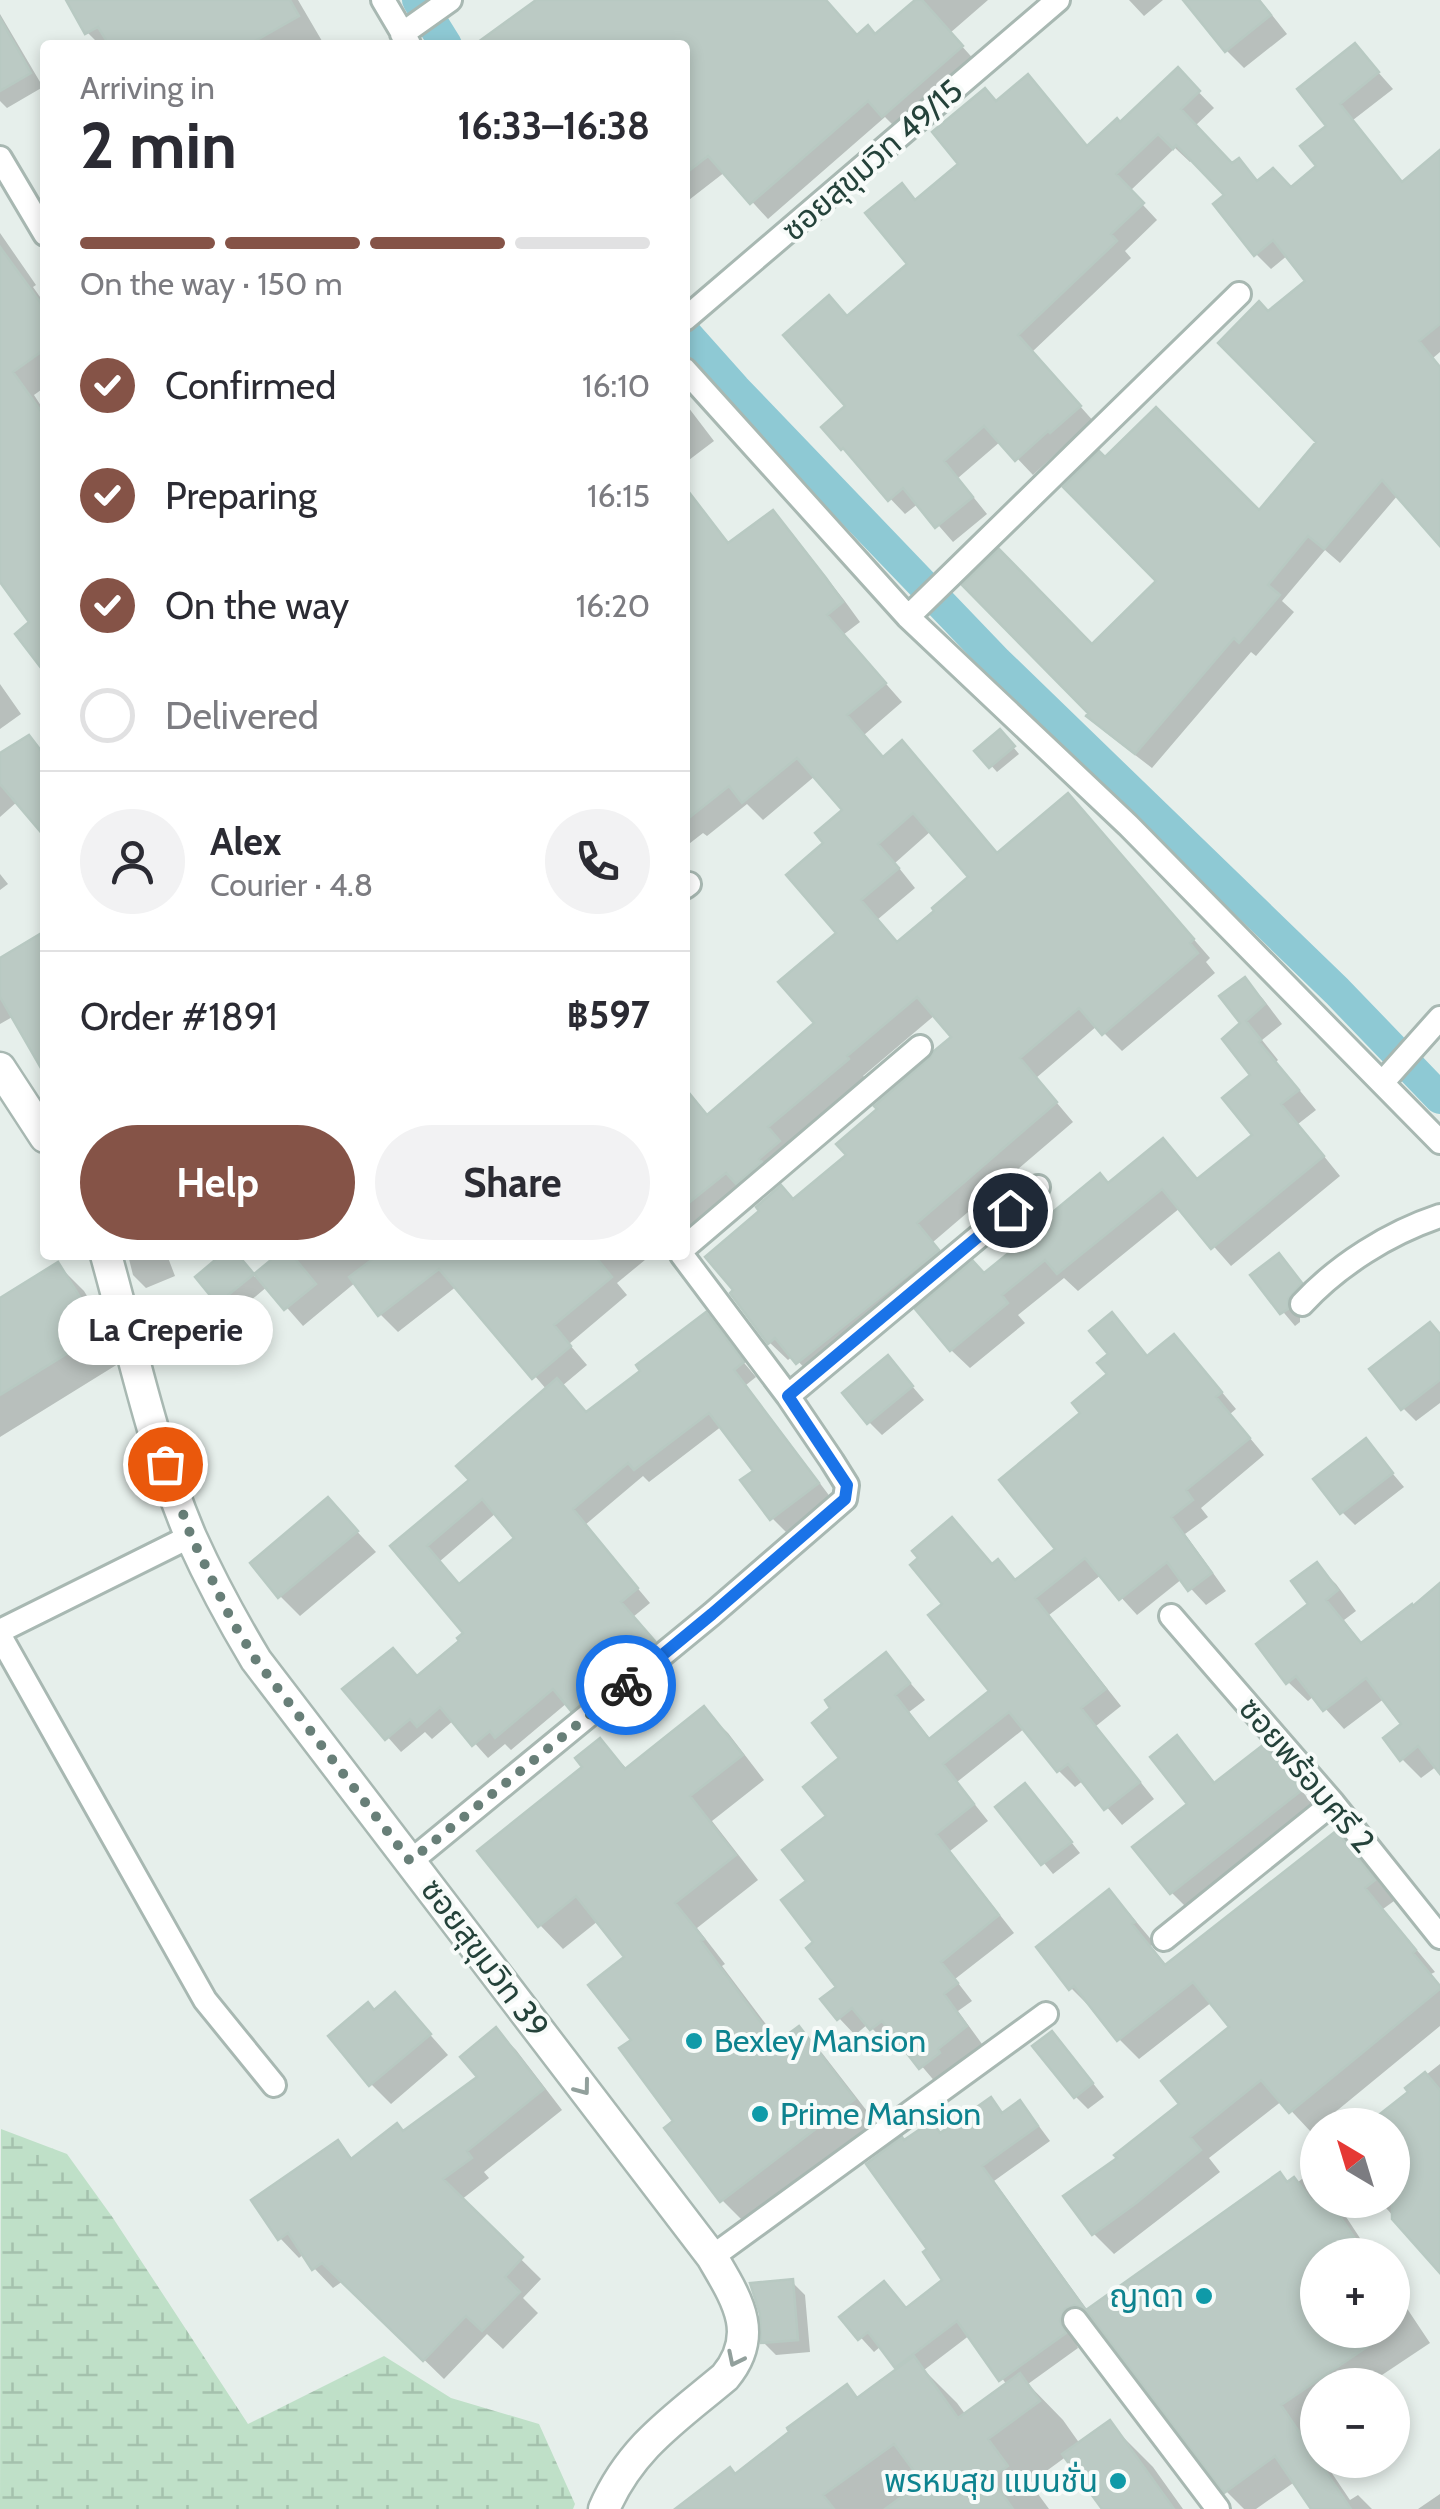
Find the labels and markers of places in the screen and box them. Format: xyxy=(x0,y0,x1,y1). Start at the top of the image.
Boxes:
pin xyxy=(968,1168,1053,1253)
callout: La Creperie xyxy=(58,1294,272,1364)
pin xyxy=(123,1422,208,1507)
place label: Bexley Mansion xyxy=(714,2021,926,2060)
marker: Bexley Mansion xyxy=(683,2030,705,2052)
place label: Prime Mansion xyxy=(780,2094,981,2133)
marker: Prime Mansion xyxy=(749,2103,771,2125)
place label: ญาดา xyxy=(1109,2276,1184,2315)
marker: ญาดา xyxy=(1193,2285,1215,2307)
place label: พรหมสุข แมนชั่น xyxy=(884,2461,1098,2500)
marker: พรหมสุข แมนชั่น xyxy=(1107,2470,1129,2492)

